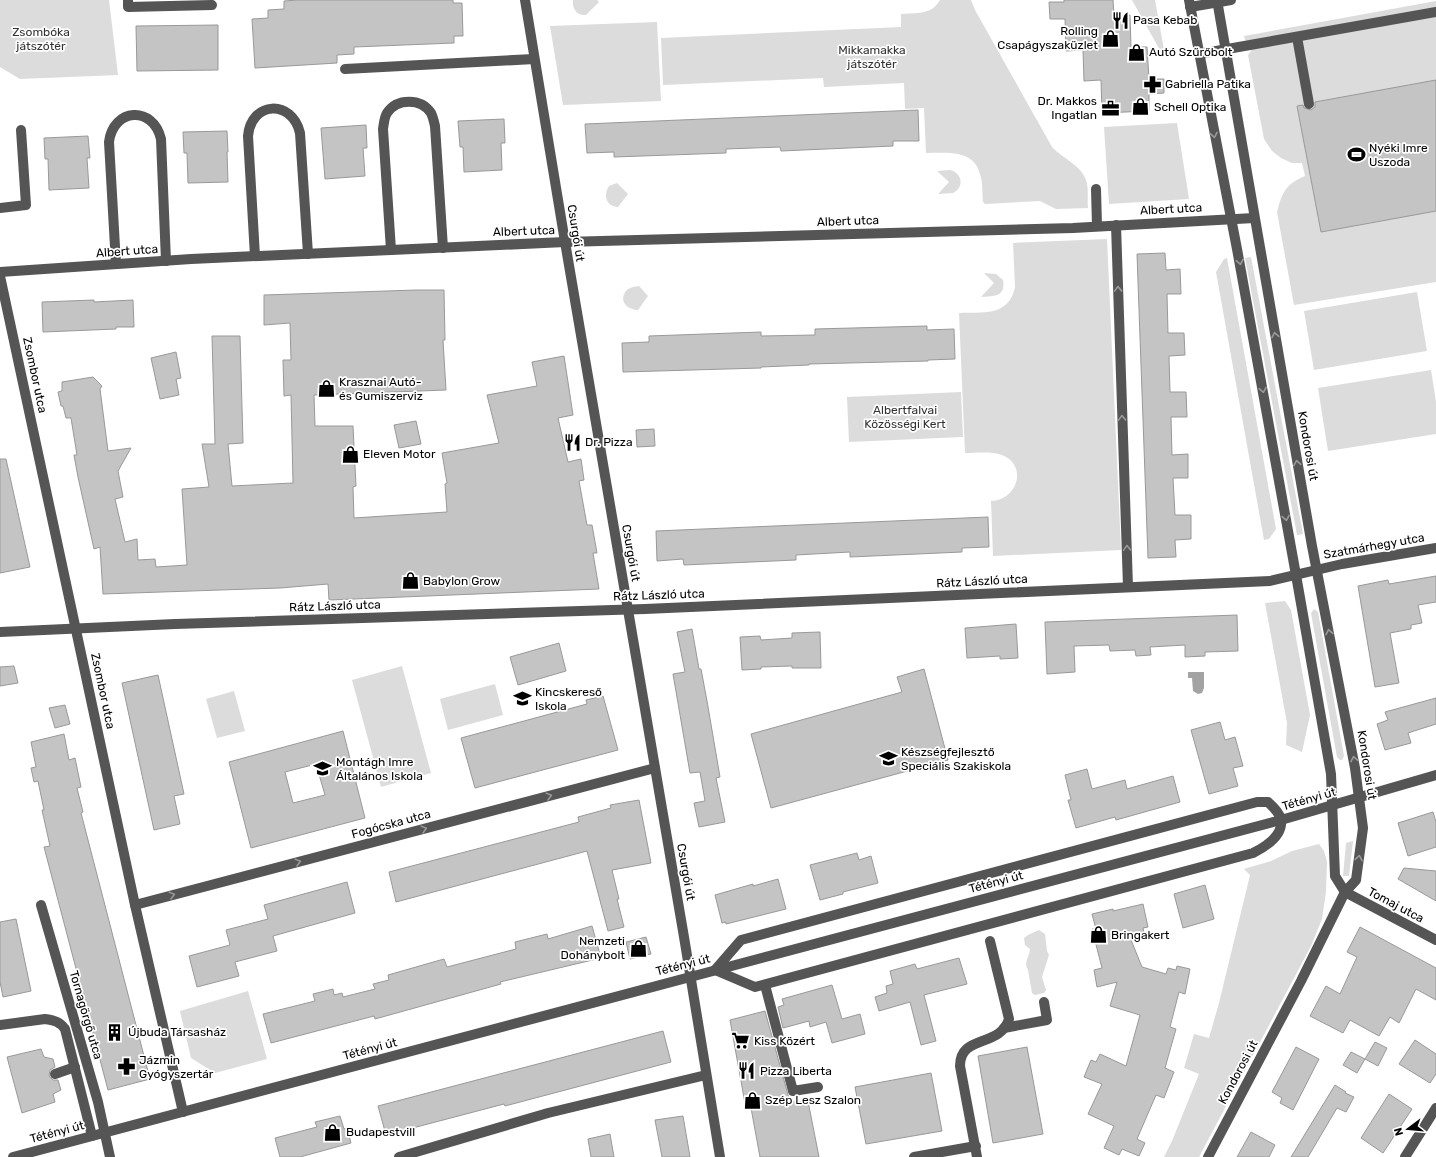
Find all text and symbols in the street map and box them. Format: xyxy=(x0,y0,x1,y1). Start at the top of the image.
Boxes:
restaurant icon: Pasa Kebab xyxy=(1110,10,1130,30)
place label: Pasa Kebab xyxy=(1133,13,1197,27)
place label: Rolling Csapágyszaküzlet xyxy=(997,24,1098,52)
park label: Zsombóka játszótér xyxy=(12,25,70,53)
shop icon: Rolling Csapágyszaküzlet xyxy=(1101,28,1121,48)
shop icon: Autó Szűrőbolt xyxy=(1126,42,1146,62)
park label: Mikkamakka játszótér xyxy=(838,43,906,71)
place label: Autó Szűrőbolt xyxy=(1149,45,1233,59)
pharmacy icon: Gabriella Patika xyxy=(1142,74,1162,94)
place label: Gabriella Patika xyxy=(1165,77,1251,91)
place label: Dr. Makkos Ingatlan xyxy=(1038,94,1097,122)
shop icon: Schell Optika xyxy=(1131,97,1151,117)
office icon: Dr. Makkos Ingatlan xyxy=(1100,98,1120,118)
place label: Schell Optika xyxy=(1154,100,1226,114)
one-way arrow xyxy=(1210,131,1218,138)
place label: Nyéki Imre Uszoda xyxy=(1369,141,1428,169)
sports icon: Nyéki Imre Uszoda xyxy=(1346,145,1366,165)
street label: Albert utca xyxy=(1140,200,1202,218)
street label: Csurgói út xyxy=(565,203,587,263)
street label: Albert utca xyxy=(817,213,879,229)
street label: Albert utca xyxy=(493,223,555,239)
street label: Albert utca xyxy=(95,242,159,260)
one-way arrow xyxy=(1235,259,1243,265)
one-way arrow xyxy=(1114,286,1122,292)
one-way arrow xyxy=(1271,332,1280,338)
street label: Zsombor utca xyxy=(20,336,50,414)
place label: Krasznai Autó- és Gumiszerviz xyxy=(339,375,423,403)
shop icon: Krasznai Autó- és Gumiszerviz xyxy=(316,379,336,399)
one-way arrow xyxy=(1258,387,1267,393)
park label: Albertfalvai Közösségi Kert xyxy=(864,403,946,431)
street label: Kondorosi út xyxy=(1295,410,1321,482)
one-way arrow xyxy=(1118,415,1127,421)
restaurant icon: Dr. Pizza xyxy=(562,432,582,452)
place label: Dr. Pizza xyxy=(585,435,633,449)
shop icon: Eleven Motor xyxy=(340,444,360,464)
place label: Eleven Motor xyxy=(363,447,436,461)
one-way arrow xyxy=(1294,460,1302,466)
one-way arrow xyxy=(1281,515,1290,521)
street label: Csurgói út xyxy=(619,523,643,583)
street label: Szatmárhegy utca xyxy=(1322,530,1426,562)
one-way arrow xyxy=(1123,545,1131,551)
shop icon: Babylon Grow xyxy=(400,571,420,591)
street label: Rátz László utca xyxy=(936,572,1028,590)
place label: Babylon Grow xyxy=(423,574,501,588)
street label: Rátz László utca xyxy=(613,586,705,604)
street label: Rátz László utca xyxy=(289,597,381,615)
one-way arrow xyxy=(1325,629,1334,635)
street label: Zsombor utca xyxy=(88,652,118,730)
place label: Kincskereső Iskola xyxy=(535,685,602,713)
school or university icon: Kincskereső Iskola xyxy=(512,689,532,709)
street label: Kondorosi út xyxy=(1355,729,1379,801)
place label: Készségfejlesztő Speciális Szakiskola xyxy=(901,745,1011,773)
school or university icon: Készségfejlesztő Speciális Szakiskola xyxy=(878,749,898,769)
place label: Montágh Imre Általános Iskola xyxy=(336,755,423,783)
one-way arrow xyxy=(1350,756,1358,763)
school or university icon: Montágh Imre Általános Iskola xyxy=(313,759,333,779)
street label: Tétényi út xyxy=(1280,785,1338,813)
one-way arrow xyxy=(546,792,553,800)
street label: Fogócska utca xyxy=(350,807,432,841)
one-way arrow xyxy=(420,825,427,834)
street label: Csurgói út xyxy=(674,842,698,902)
one-way arrow xyxy=(1354,855,1363,861)
one-way arrow xyxy=(294,858,301,867)
street label: Tétényi út xyxy=(967,868,1025,896)
street label: Tomaj utca xyxy=(1366,884,1426,926)
one-way arrow xyxy=(169,892,175,900)
shop icon: Bringakert xyxy=(1088,925,1108,945)
place label: Bringakert xyxy=(1111,928,1170,942)
place label: Nemzeti Dohánybolt xyxy=(561,934,625,962)
shop icon: Nemzeti Dohánybolt xyxy=(628,938,648,958)
street label: Tétényi út xyxy=(654,951,712,978)
street label: Tornagörgő utca xyxy=(67,969,105,1061)
building icon: Újbuda Társasház xyxy=(105,1022,125,1042)
place label: Újbuda Társasház xyxy=(128,1025,226,1039)
supermarket icon: Kiss Közért xyxy=(731,1031,751,1051)
place label: Kiss Közért xyxy=(754,1034,815,1048)
street label: Tétényi út xyxy=(341,1035,399,1063)
street label: Kondorosi út xyxy=(1215,1037,1261,1106)
place label: Jázmin Gyógyszertár xyxy=(139,1053,214,1081)
pharmacy icon: Jázmin Gyógyszertár xyxy=(116,1057,136,1077)
restaurant icon: Pizza Liberta xyxy=(737,1061,757,1081)
place label: Pizza Liberta xyxy=(760,1064,832,1078)
shop icon: Szép Lesz Szalon xyxy=(742,1090,762,1110)
place label: Szép Lesz Szalon xyxy=(765,1093,861,1107)
north arrow xyxy=(1388,1109,1428,1149)
street label: Tétényi út xyxy=(28,1118,86,1146)
shop icon: Budapestvill xyxy=(323,1122,343,1142)
place label: Budapestvill xyxy=(346,1125,415,1139)
text: N xyxy=(1392,1126,1406,1137)

